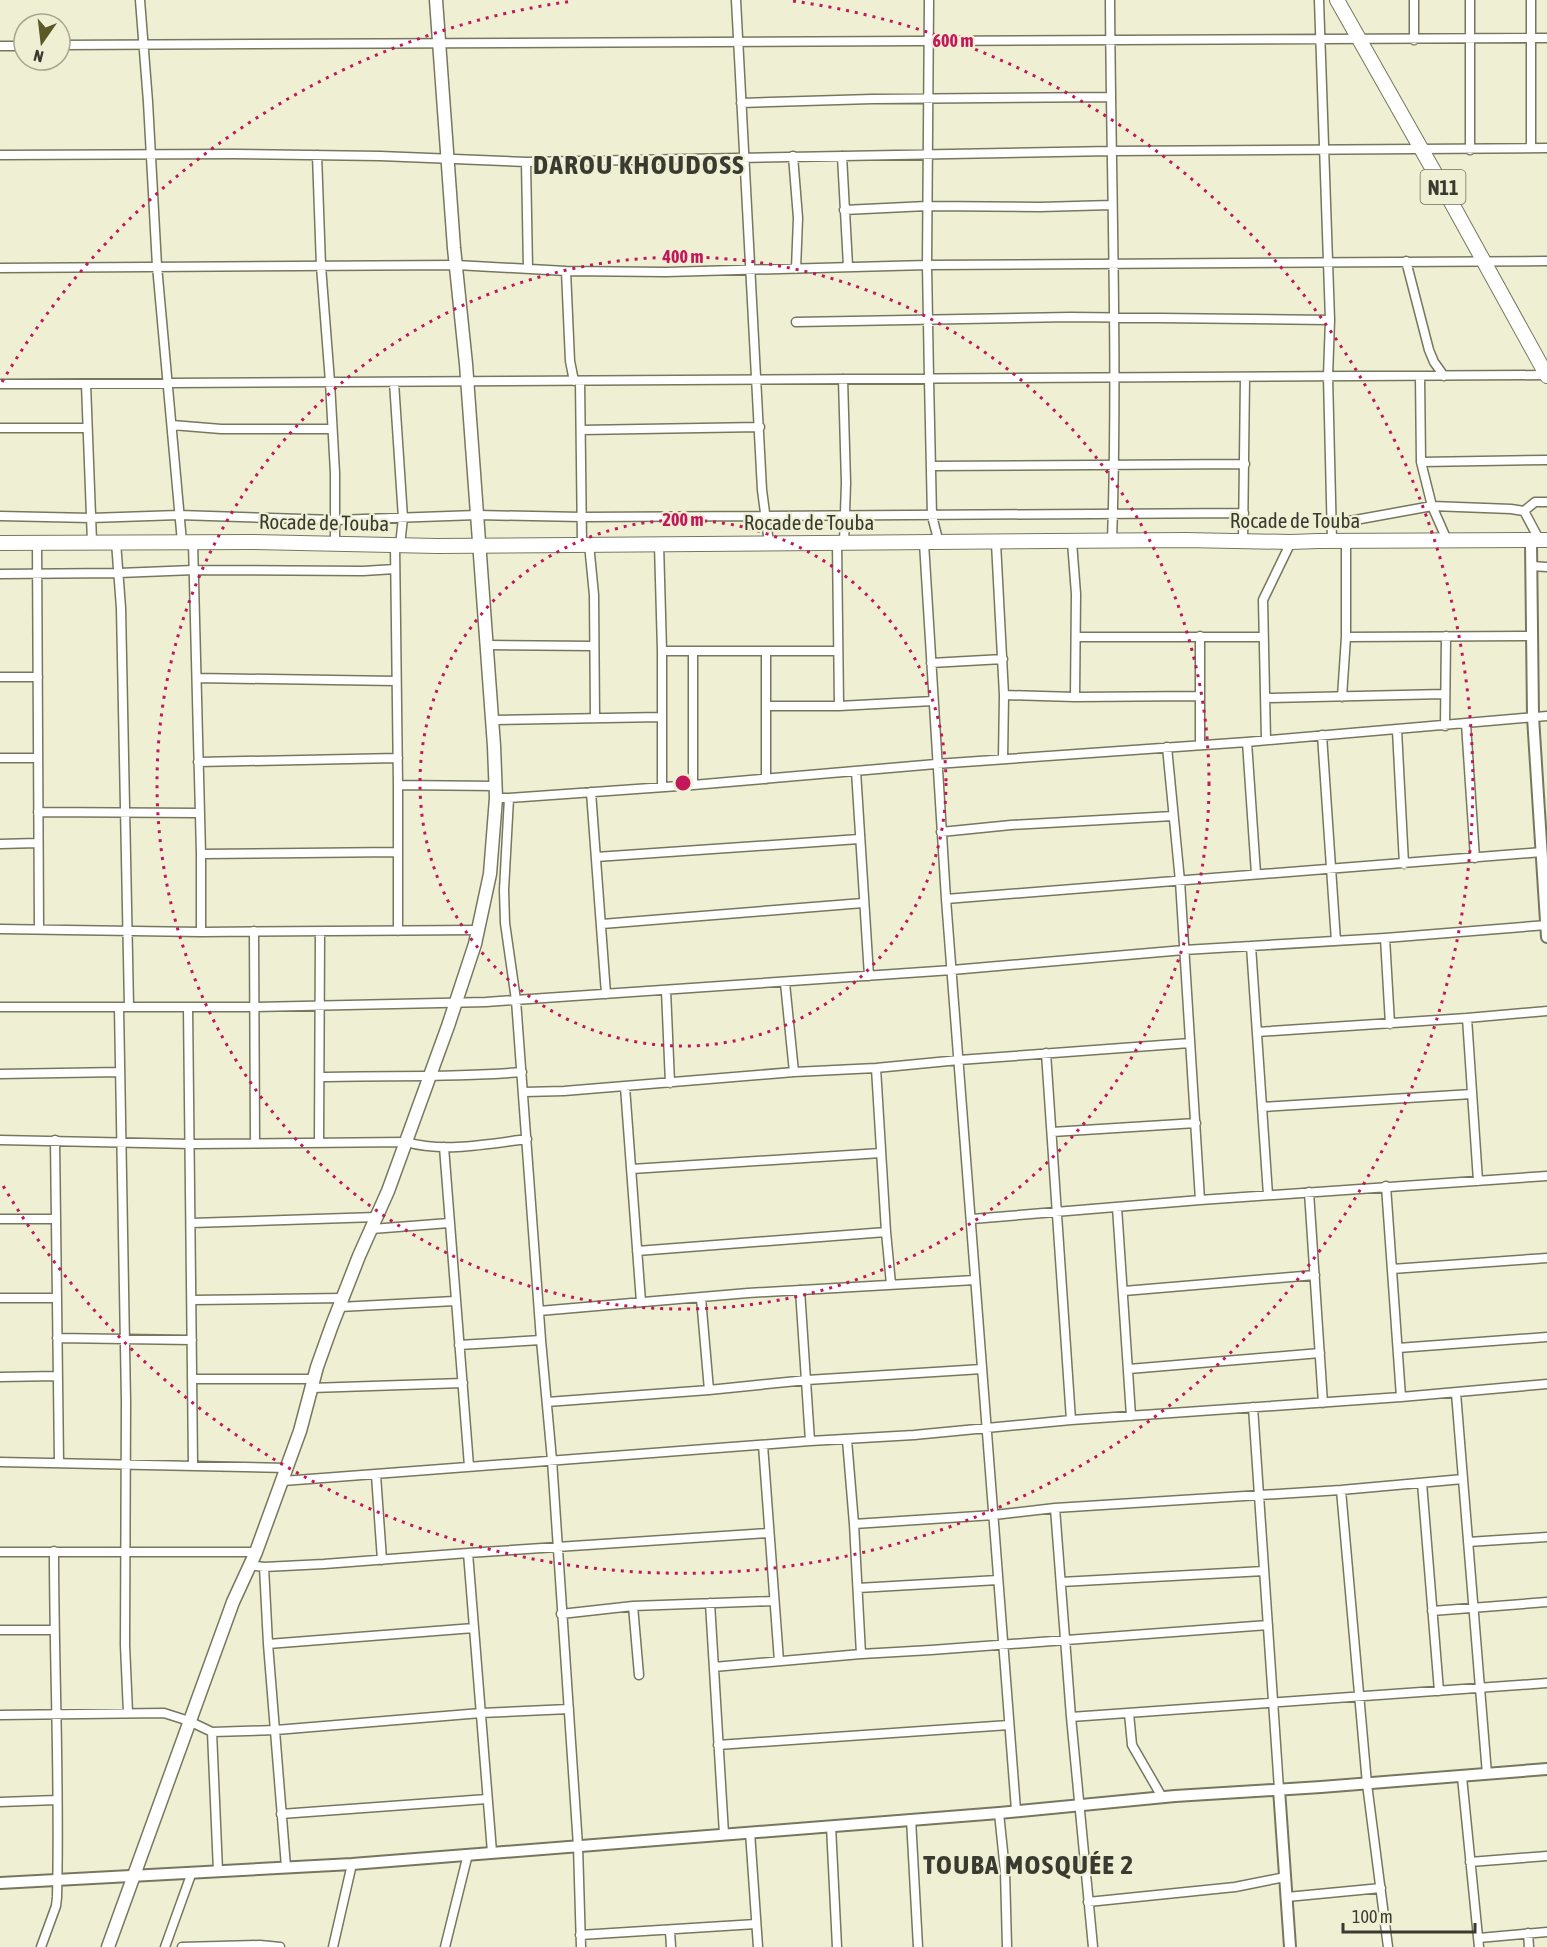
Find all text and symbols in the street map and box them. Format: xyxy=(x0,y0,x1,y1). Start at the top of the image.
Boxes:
north arrow xyxy=(12,12,72,72)
text: 600 m xyxy=(933,30,973,51)
text: N xyxy=(32,47,45,66)
district label: DAROU KHOUDOSS xyxy=(533,149,745,180)
road number: N11 xyxy=(1420,170,1466,204)
text: 400 m xyxy=(662,246,703,267)
street label: Rocade de Touba xyxy=(1230,508,1360,532)
street label: Rocade de Touba xyxy=(259,509,389,535)
text: 200 m xyxy=(663,509,703,530)
street label: Rocade de Touba xyxy=(744,510,874,534)
centre of rings xyxy=(673,773,693,793)
district label: TOUBA MOSQUÉE 2 xyxy=(923,1849,1135,1880)
scale bar xyxy=(1343,1896,1475,1934)
text: 100 m xyxy=(1352,1906,1393,1927)

